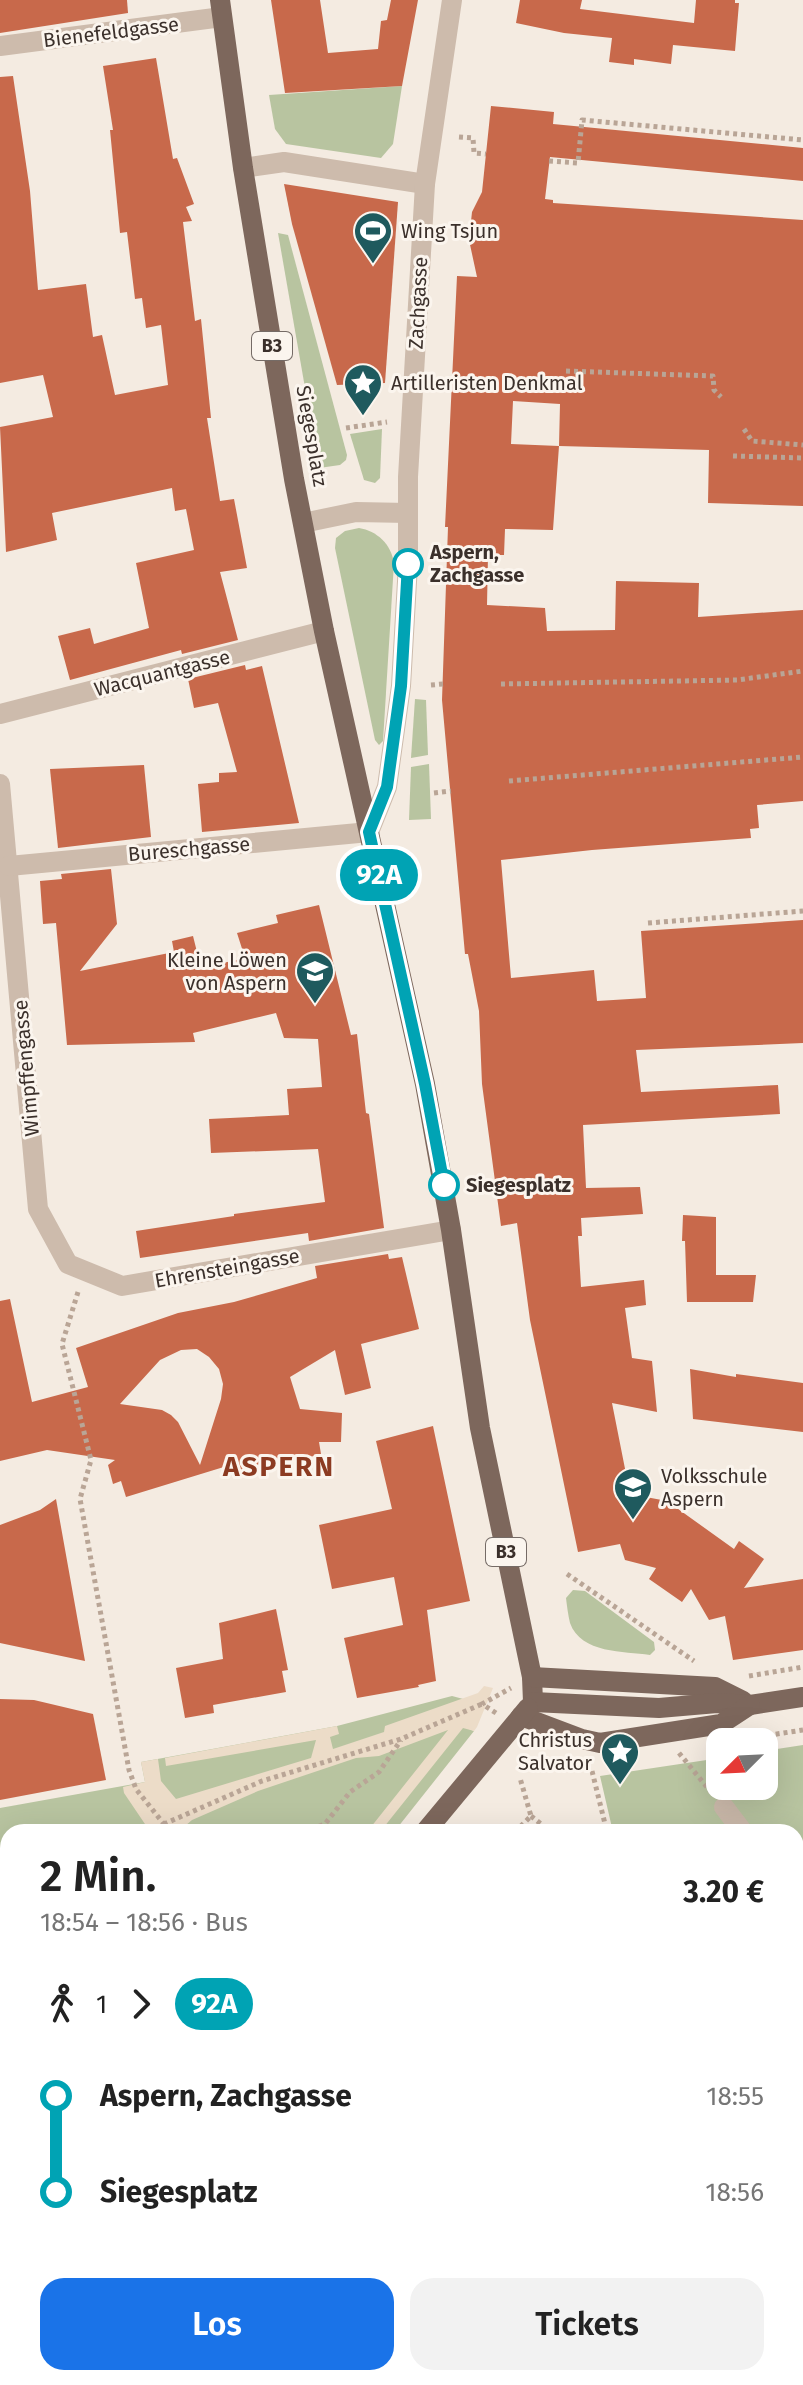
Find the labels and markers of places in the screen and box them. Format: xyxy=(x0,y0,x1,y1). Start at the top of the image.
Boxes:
sports icon: Wing Tsjun xyxy=(352,210,394,265)
place label: Wing Tsjun xyxy=(401,219,498,243)
place icon: Artilleristen Denkmal xyxy=(342,362,384,417)
place label: Artilleristen Denkmal xyxy=(391,371,583,395)
place label: Aspern, Zachgasse xyxy=(429,540,524,587)
marker: Aspern, Zachgasse xyxy=(393,549,423,579)
place label: Kleine Löwen von Aspern xyxy=(167,948,287,995)
school or university icon: Kleine Löwen von Aspern xyxy=(294,950,336,1005)
marker: Siegesplatz xyxy=(429,1170,459,1200)
place label: Siegesplatz xyxy=(466,1173,571,1197)
place label: Volksschule Aspern xyxy=(661,1464,767,1511)
school or university icon: Volksschule Aspern xyxy=(612,1466,654,1521)
place label: Christus Salvator xyxy=(518,1728,592,1775)
place icon: Christus Salvator xyxy=(599,1731,641,1786)

